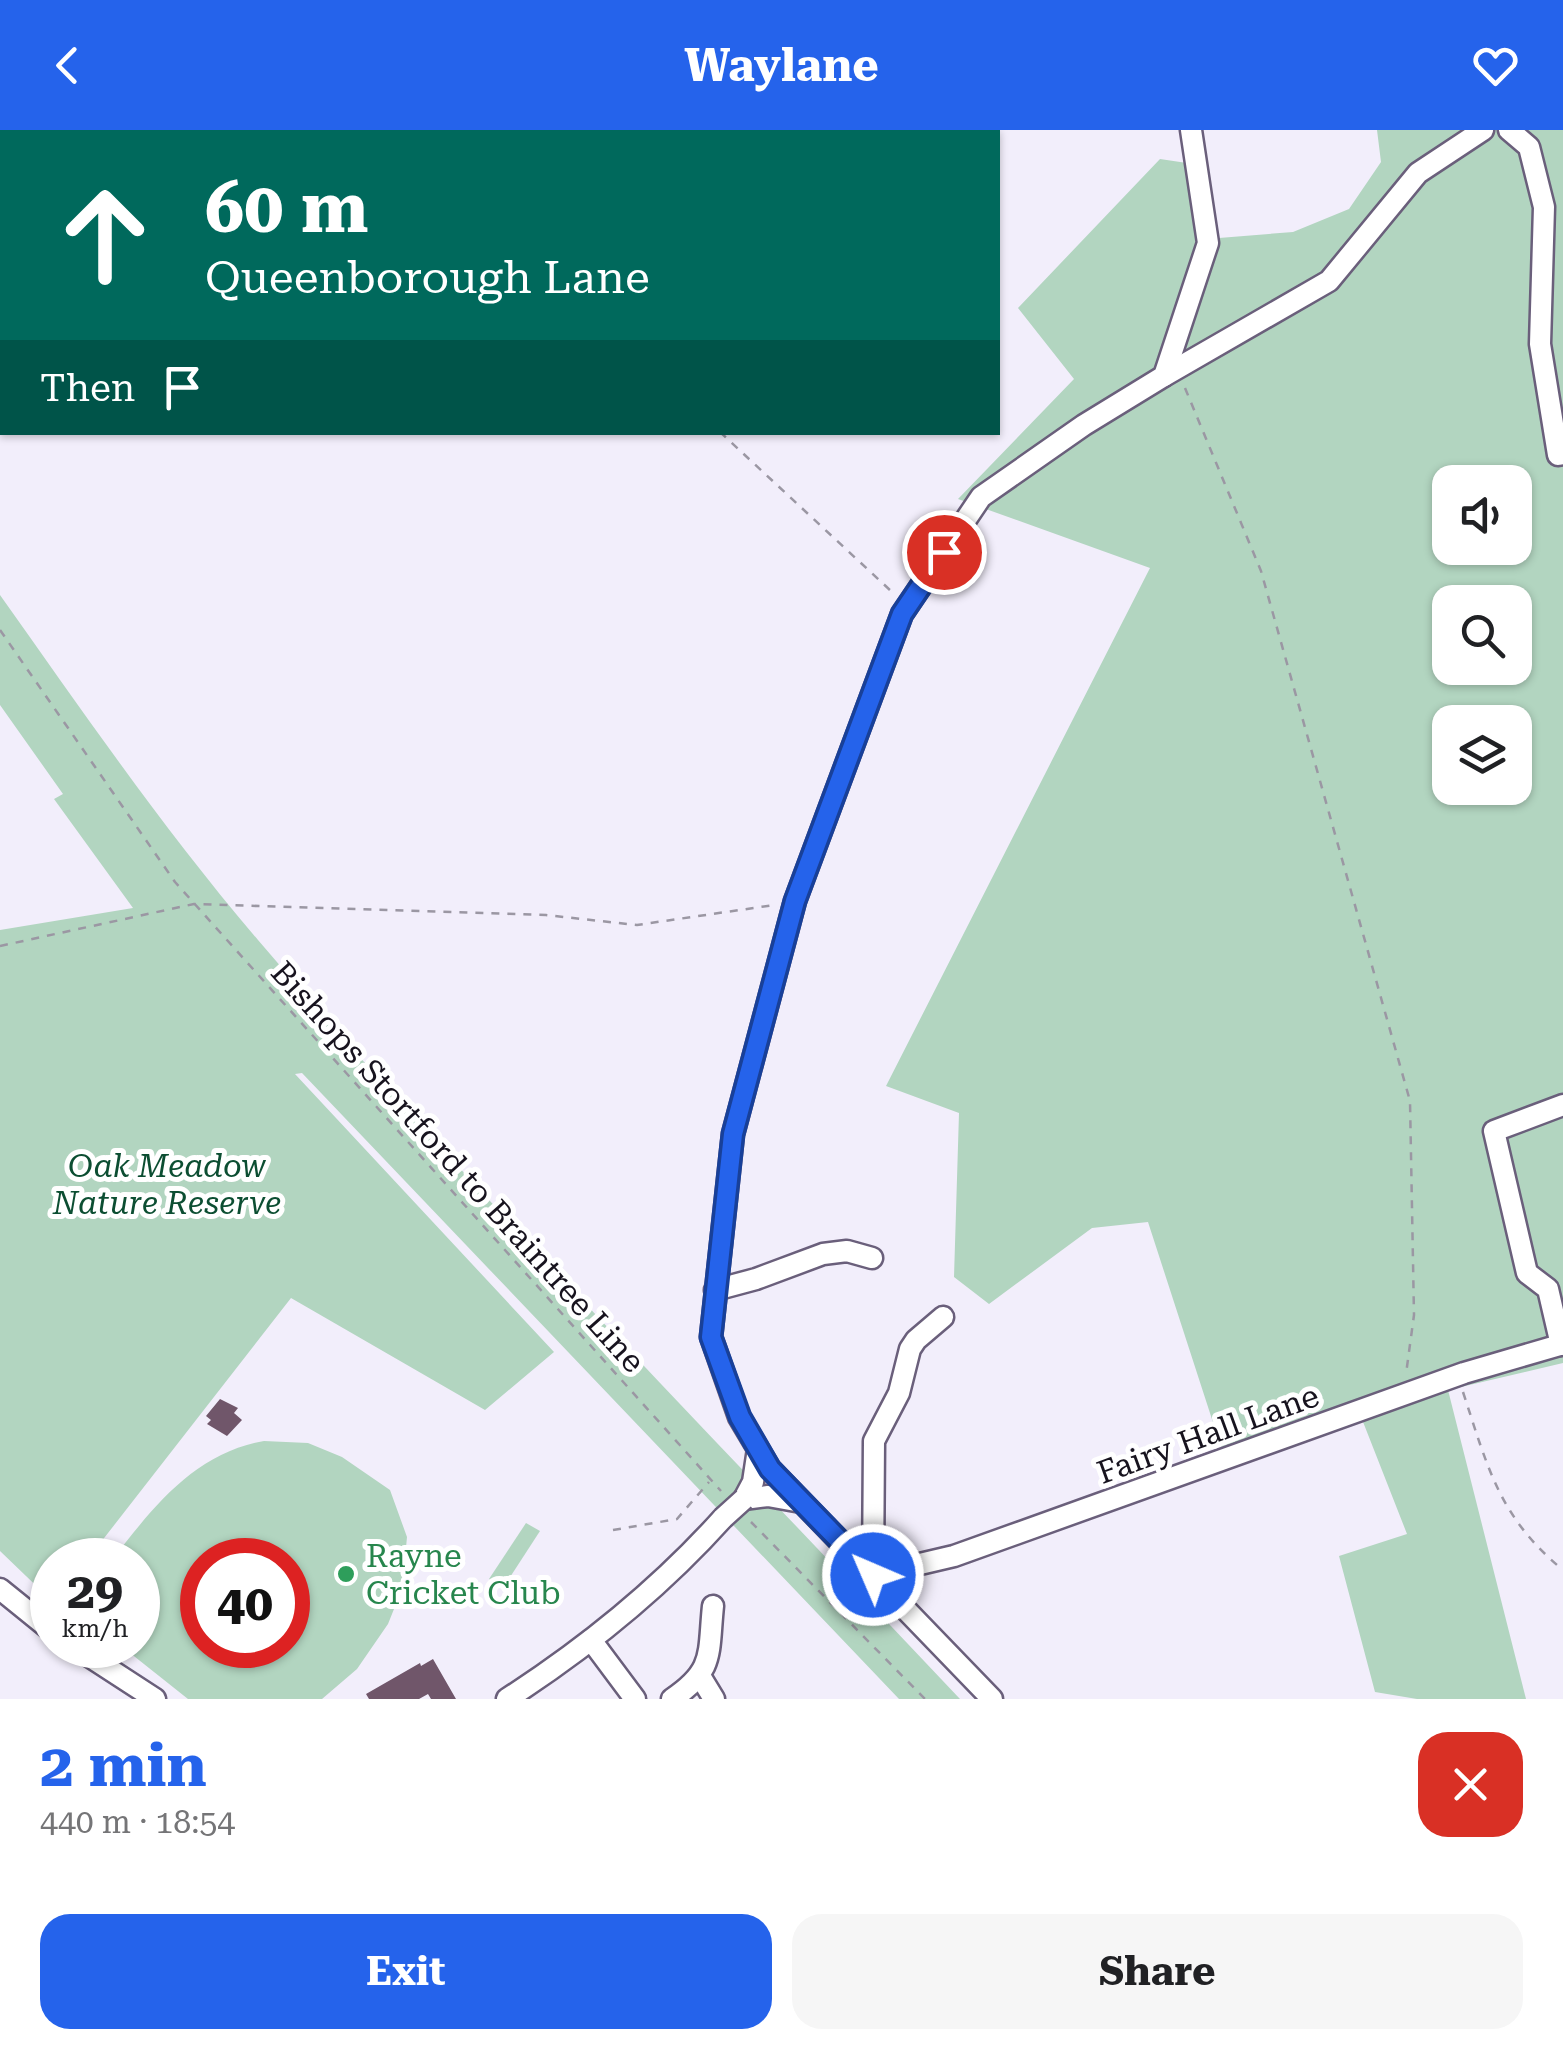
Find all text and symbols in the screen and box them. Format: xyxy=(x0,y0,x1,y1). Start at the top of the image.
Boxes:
icon: back xyxy=(40,38,95,93)
icon: heart xyxy=(1468,38,1523,93)
text: Waylane xyxy=(684,39,879,92)
text: 60 m xyxy=(205,167,369,249)
icon: ahead xyxy=(40,170,170,300)
text: Queenborough Lane xyxy=(205,251,650,304)
icon: arrive xyxy=(155,360,210,415)
text: Then xyxy=(40,366,135,410)
map controls xyxy=(1432,465,1532,805)
button: sound xyxy=(1432,465,1532,565)
pin xyxy=(902,510,987,595)
icon: arrive xyxy=(917,525,972,580)
button: search xyxy=(1432,585,1532,685)
button: layers xyxy=(1432,705,1532,805)
street label: Bishops Stortford to Braintree Line xyxy=(263,954,653,1380)
park label: Oak Meadow Nature Reserve xyxy=(52,1147,281,1222)
street label: Fairy Hall Lane xyxy=(1092,1376,1324,1492)
position arrow xyxy=(821,1523,925,1627)
place label: Rayne Cricket Club xyxy=(366,1537,561,1612)
speed limit sign: 40 xyxy=(180,1538,310,1668)
text: 29 xyxy=(67,1562,123,1620)
marker: Rayne Cricket Club xyxy=(335,1563,357,1585)
text: km/h xyxy=(62,1614,128,1643)
text: 2 min xyxy=(40,1730,207,1801)
button: close xyxy=(1418,1732,1523,1837)
text: 440 m · 18:54 xyxy=(40,1803,235,1841)
button: Exit xyxy=(40,1914,772,2029)
button: Share xyxy=(792,1914,1523,2029)

